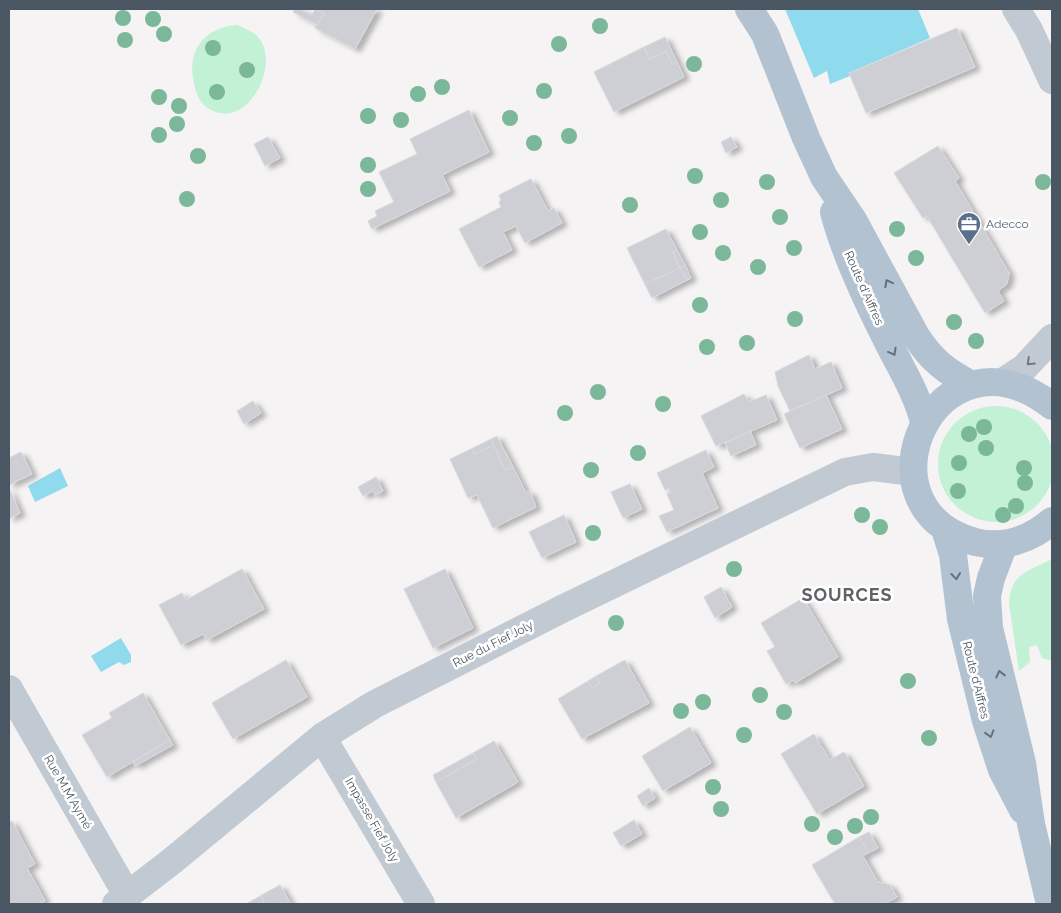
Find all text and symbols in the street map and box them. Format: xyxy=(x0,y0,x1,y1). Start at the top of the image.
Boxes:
office icon: Adecco xyxy=(956,211,982,245)
place label: Adecco xyxy=(986,217,1029,231)
street label: Route d'Aiffres xyxy=(841,249,887,327)
one-way arrow xyxy=(884,279,894,288)
one-way arrow xyxy=(887,347,897,356)
one-way arrow xyxy=(1026,356,1035,365)
one-way arrow xyxy=(950,572,961,580)
district label: SOURCES xyxy=(801,584,893,605)
street label: Rue du Fief Joly xyxy=(451,618,536,670)
street label: Route d'Aiffres xyxy=(960,640,992,720)
one-way arrow xyxy=(995,670,1006,679)
one-way arrow xyxy=(985,730,995,738)
street label: Rue M.M Aymé xyxy=(41,752,95,832)
street label: Impasse Fief Joly xyxy=(342,775,402,865)

